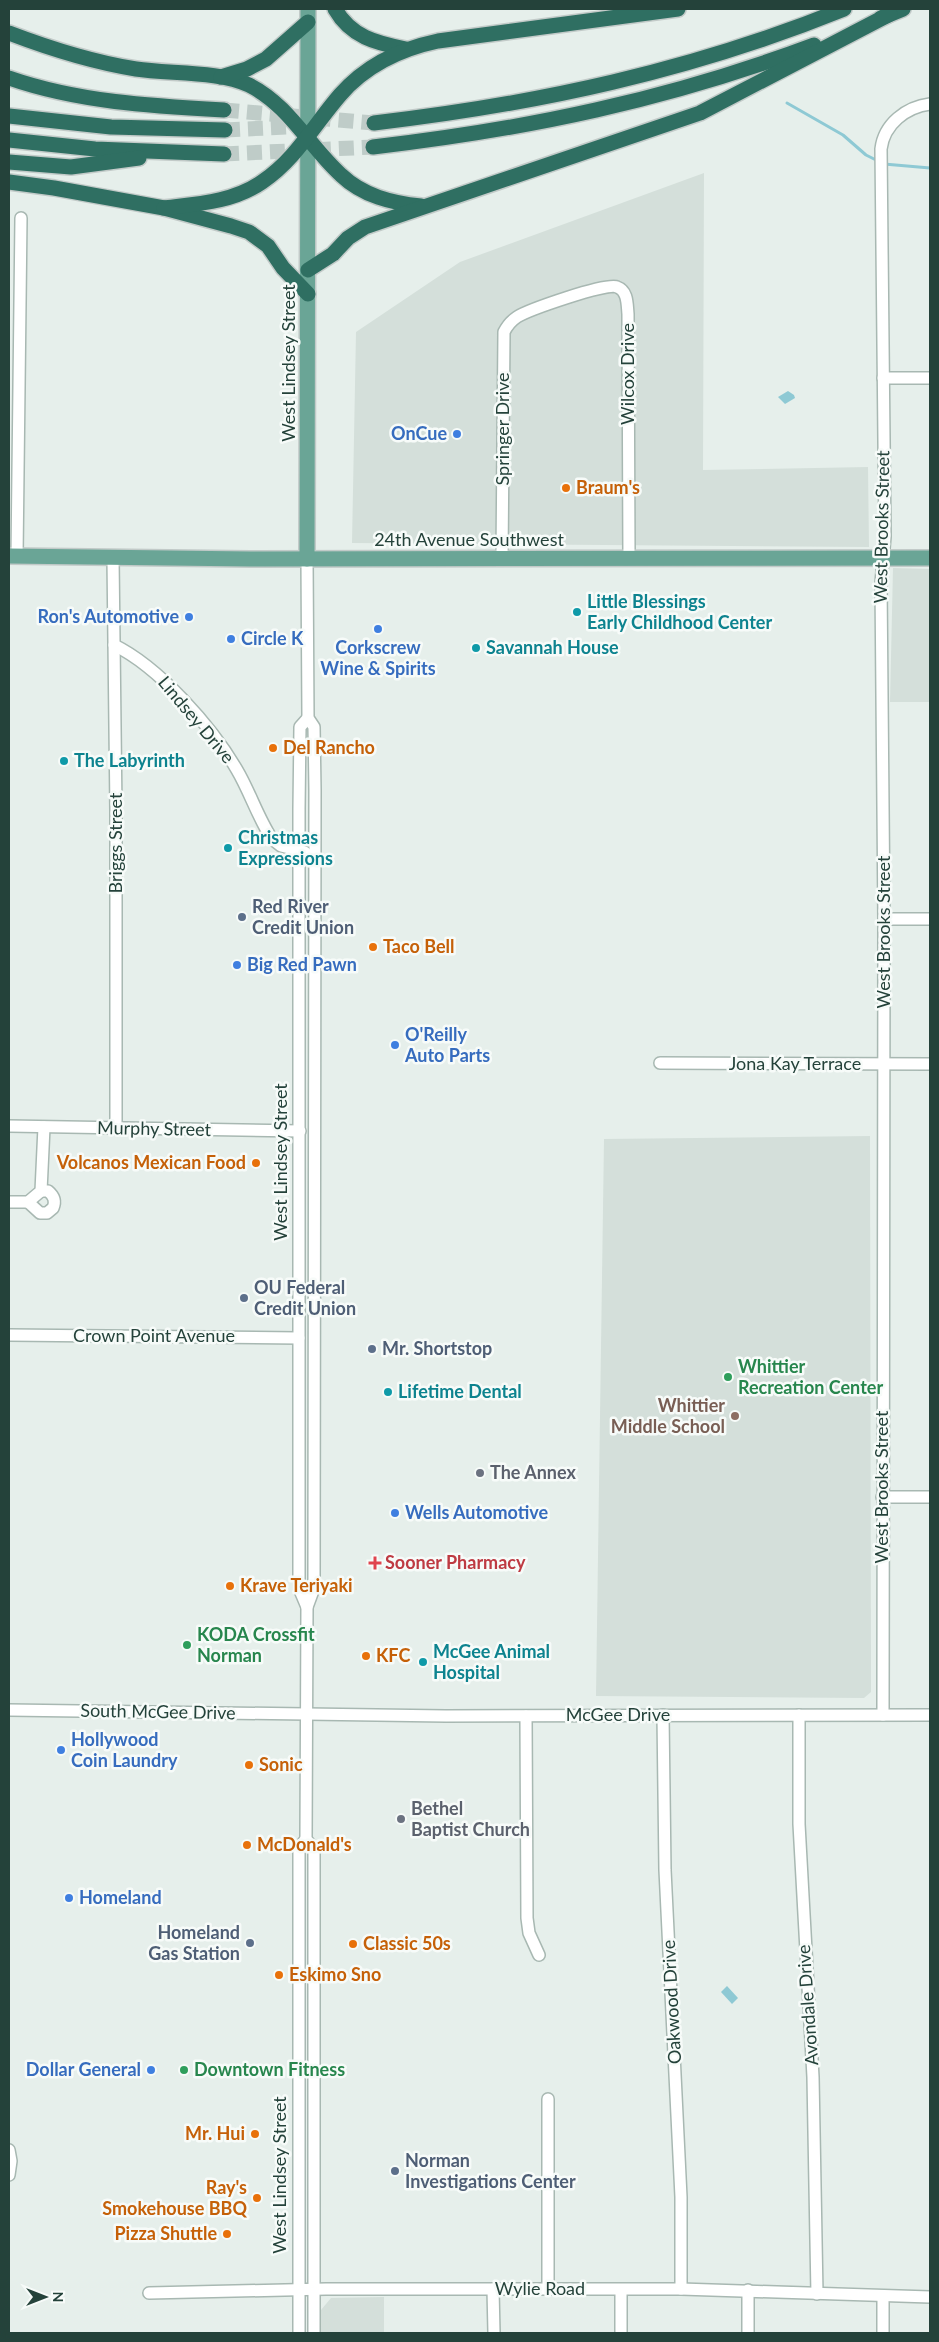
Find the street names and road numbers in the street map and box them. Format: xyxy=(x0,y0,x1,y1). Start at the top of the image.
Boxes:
street label: West Lindsey Street xyxy=(277,284,299,442)
street label: Wilcox Drive xyxy=(616,323,638,425)
street label: Springer Drive xyxy=(491,373,513,486)
street label: West Brooks Street xyxy=(869,450,893,604)
street label: 24th Avenue Southwest xyxy=(374,528,564,550)
street label: Lindsey Drive xyxy=(154,671,240,767)
street label: Briggs Street xyxy=(104,792,126,893)
street label: West Brooks Street xyxy=(872,855,894,1008)
street label: Jona Kay Terrace xyxy=(729,1052,861,1074)
street label: West Lindsey Street xyxy=(269,1083,291,1241)
street label: Murphy Street xyxy=(97,1116,212,1140)
street label: Crown Point Avenue xyxy=(73,1324,235,1346)
street label: West Brooks Street xyxy=(870,1410,892,1563)
street label: South McGee Drive xyxy=(80,1699,236,1723)
street label: McGee Drive xyxy=(566,1703,670,1725)
street label: Oakwood Drive xyxy=(657,1939,685,2065)
street label: Avondale Drive xyxy=(792,1944,822,2066)
street label: West Lindsey Street xyxy=(268,2096,290,2254)
street label: Wylie Road xyxy=(495,2277,585,2299)

